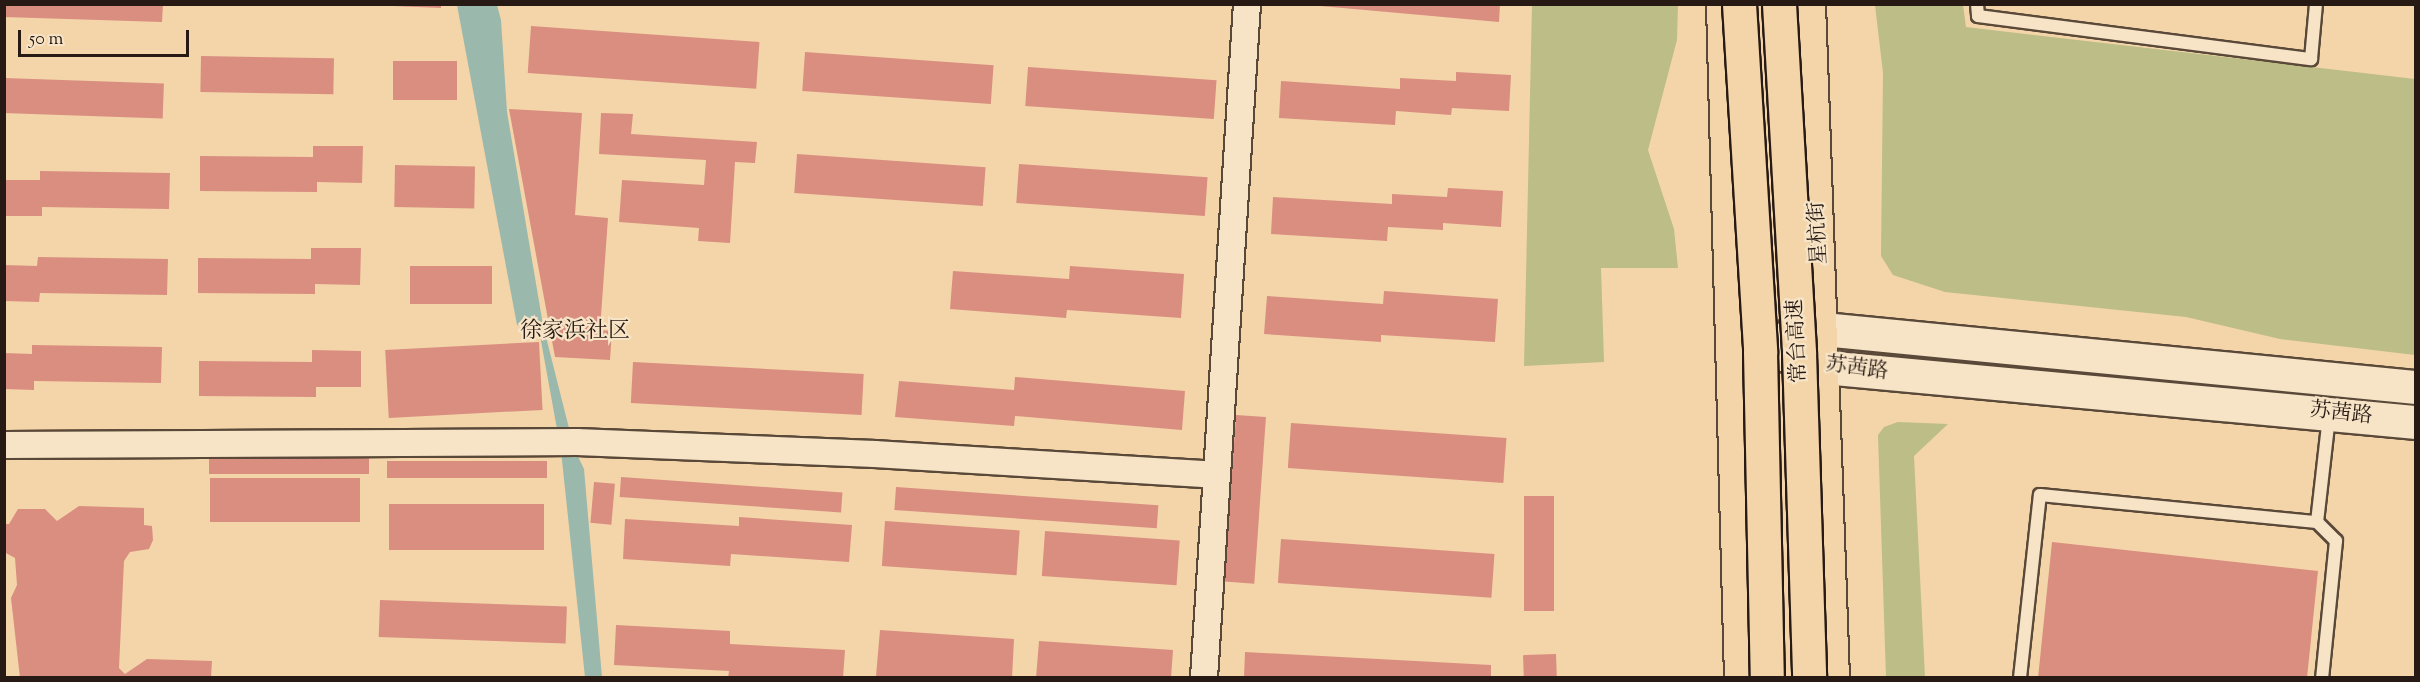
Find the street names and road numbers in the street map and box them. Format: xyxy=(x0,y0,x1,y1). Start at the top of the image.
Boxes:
street label: 星杭街 xyxy=(1805,201,1833,265)
street label: 常台高速 xyxy=(1783,298,1813,384)
street label: 苏茜路 xyxy=(1824,353,1890,385)
street label: 苏茜路 xyxy=(2308,398,2374,430)

